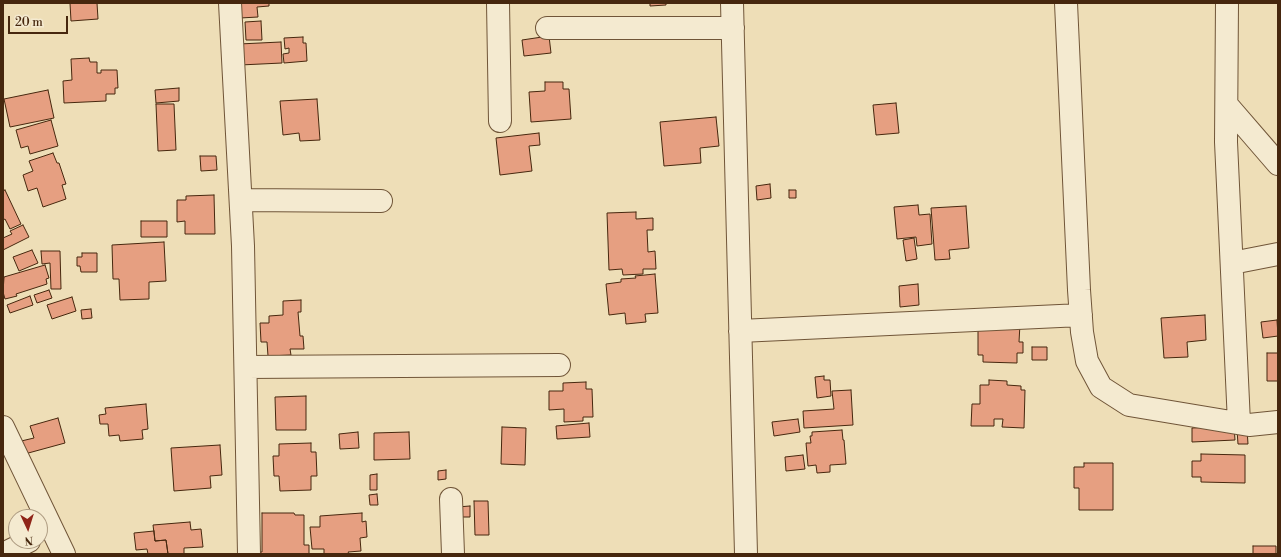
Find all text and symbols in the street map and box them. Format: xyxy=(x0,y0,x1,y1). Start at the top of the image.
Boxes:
scale bar xyxy=(10,8,70,34)
text: 20 m xyxy=(15,15,43,30)
north arrow xyxy=(8,509,48,549)
text: N xyxy=(24,533,34,547)

